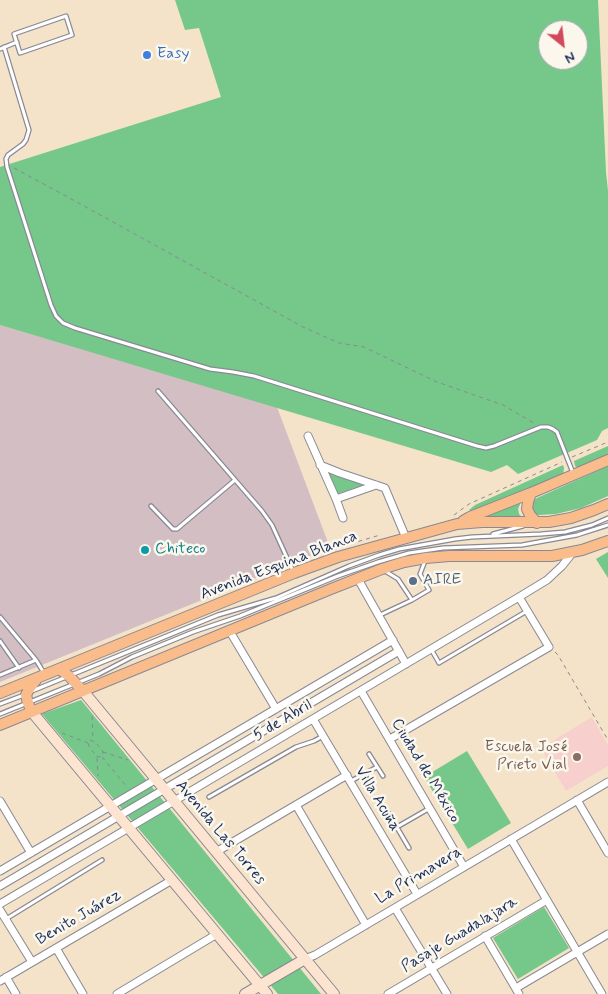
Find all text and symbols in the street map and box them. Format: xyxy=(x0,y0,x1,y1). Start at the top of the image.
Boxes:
north arrow xyxy=(538,20,588,70)
place label: Easy xyxy=(157,45,189,65)
text: N xyxy=(561,47,578,67)
marker: Easy xyxy=(141,49,153,61)
street label: Avenida Esquina Blanca xyxy=(198,527,360,605)
place label: Chiteco xyxy=(155,540,205,560)
marker: Chiteco xyxy=(139,544,151,556)
place label: AIRE xyxy=(423,571,461,591)
marker: AIRE xyxy=(407,575,419,587)
street label: 5 de Abril xyxy=(250,696,316,746)
street label: Ciudad de México xyxy=(386,715,464,827)
place label: Escuela José Prieto Vial xyxy=(485,738,567,776)
marker: Escuela José Prieto Vial xyxy=(571,751,583,763)
street label: Villa Acuña xyxy=(350,763,404,835)
street label: Avenida Las Torres xyxy=(171,777,269,889)
street label: La Primavera xyxy=(373,843,465,909)
street label: Benito Juárez xyxy=(33,886,125,950)
street label: Pasaje Guadalajara xyxy=(398,893,522,977)

